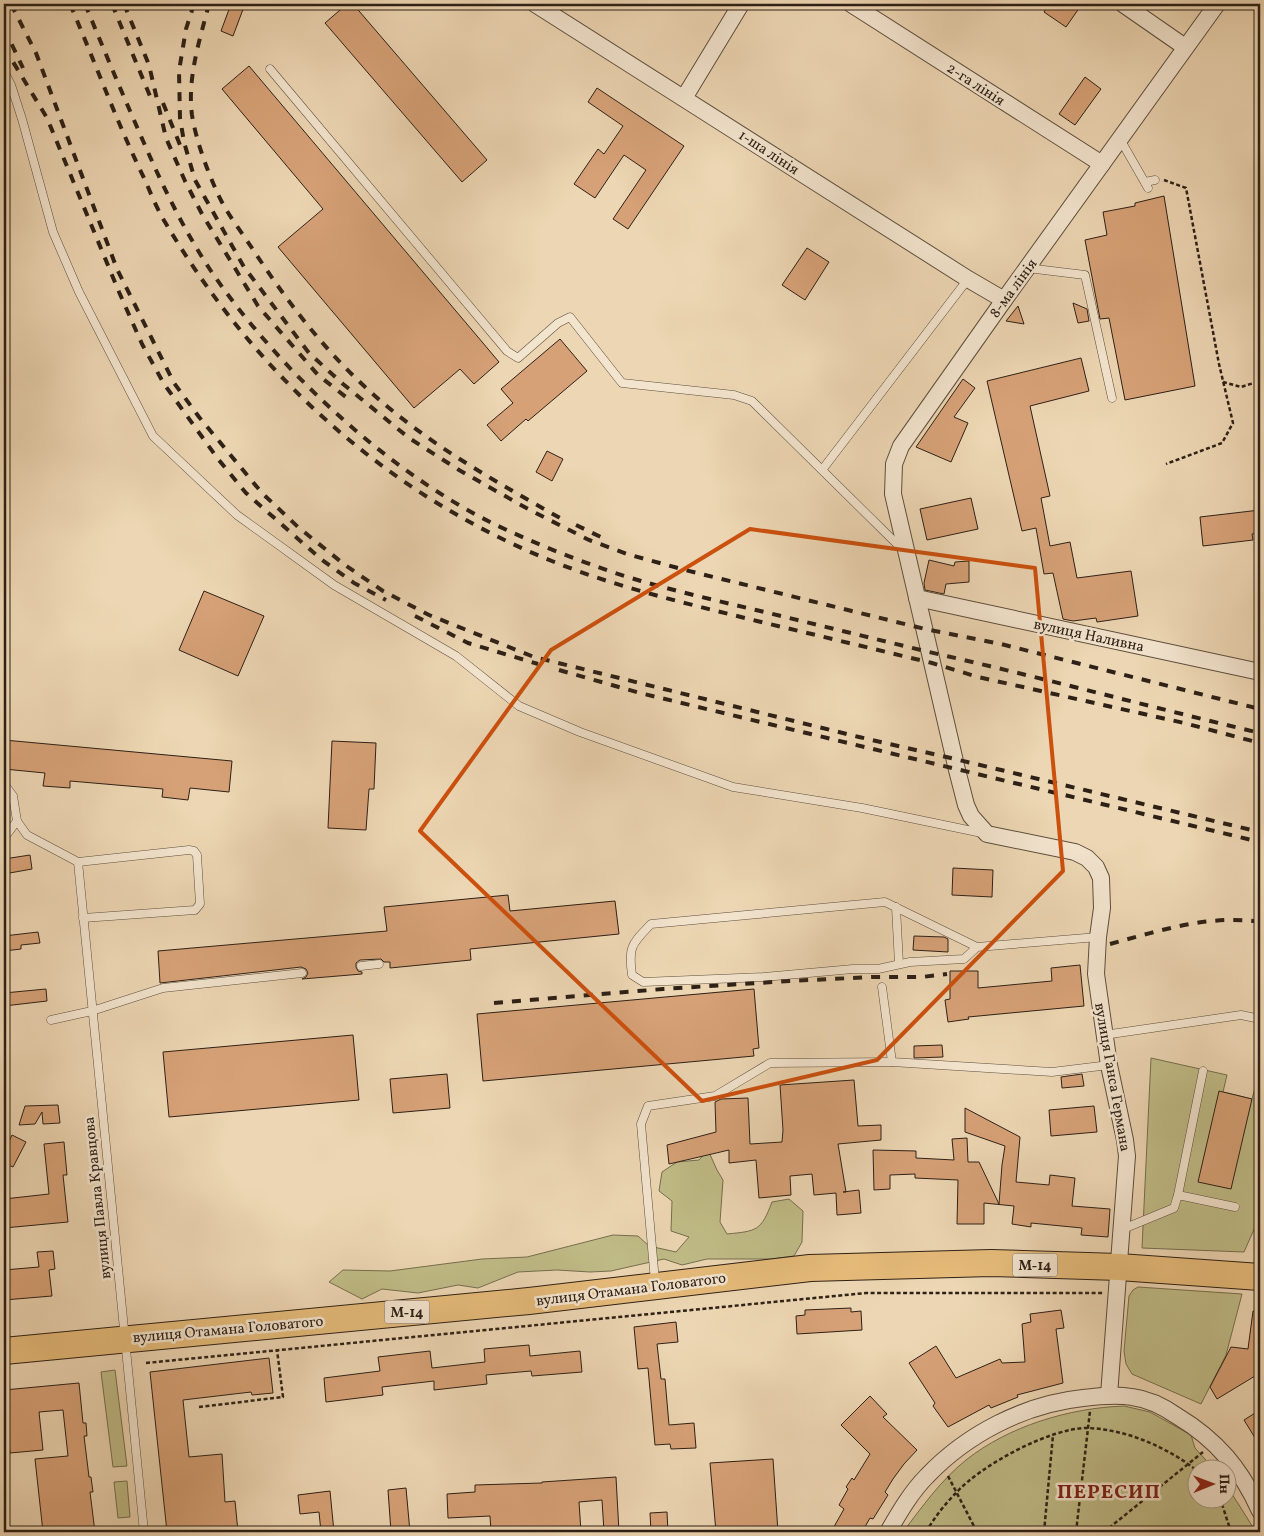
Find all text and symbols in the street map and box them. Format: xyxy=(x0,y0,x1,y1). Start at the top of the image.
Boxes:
street label: 2-га лінія xyxy=(942,59,1009,112)
street label: 1-ша лінія xyxy=(734,126,803,181)
street label: 8-ма лінія xyxy=(985,255,1043,323)
street label: вулиця Наливна xyxy=(1032,615,1146,658)
street label: вулиця Ганса Германа xyxy=(1088,1001,1135,1153)
street label: вулиця Павла Кравцова xyxy=(80,1116,117,1280)
road number: М-14 xyxy=(1012,1254,1058,1276)
street label: вулиця Отамана Головатого xyxy=(535,1268,727,1313)
road number: М-14 xyxy=(384,1300,430,1324)
street label: вулиця Отамана Головатого xyxy=(132,1312,324,1349)
north arrow xyxy=(1186,1458,1236,1508)
text: Пн xyxy=(1214,1474,1233,1494)
district label: ПЕРЕСИП xyxy=(1057,1479,1161,1507)

